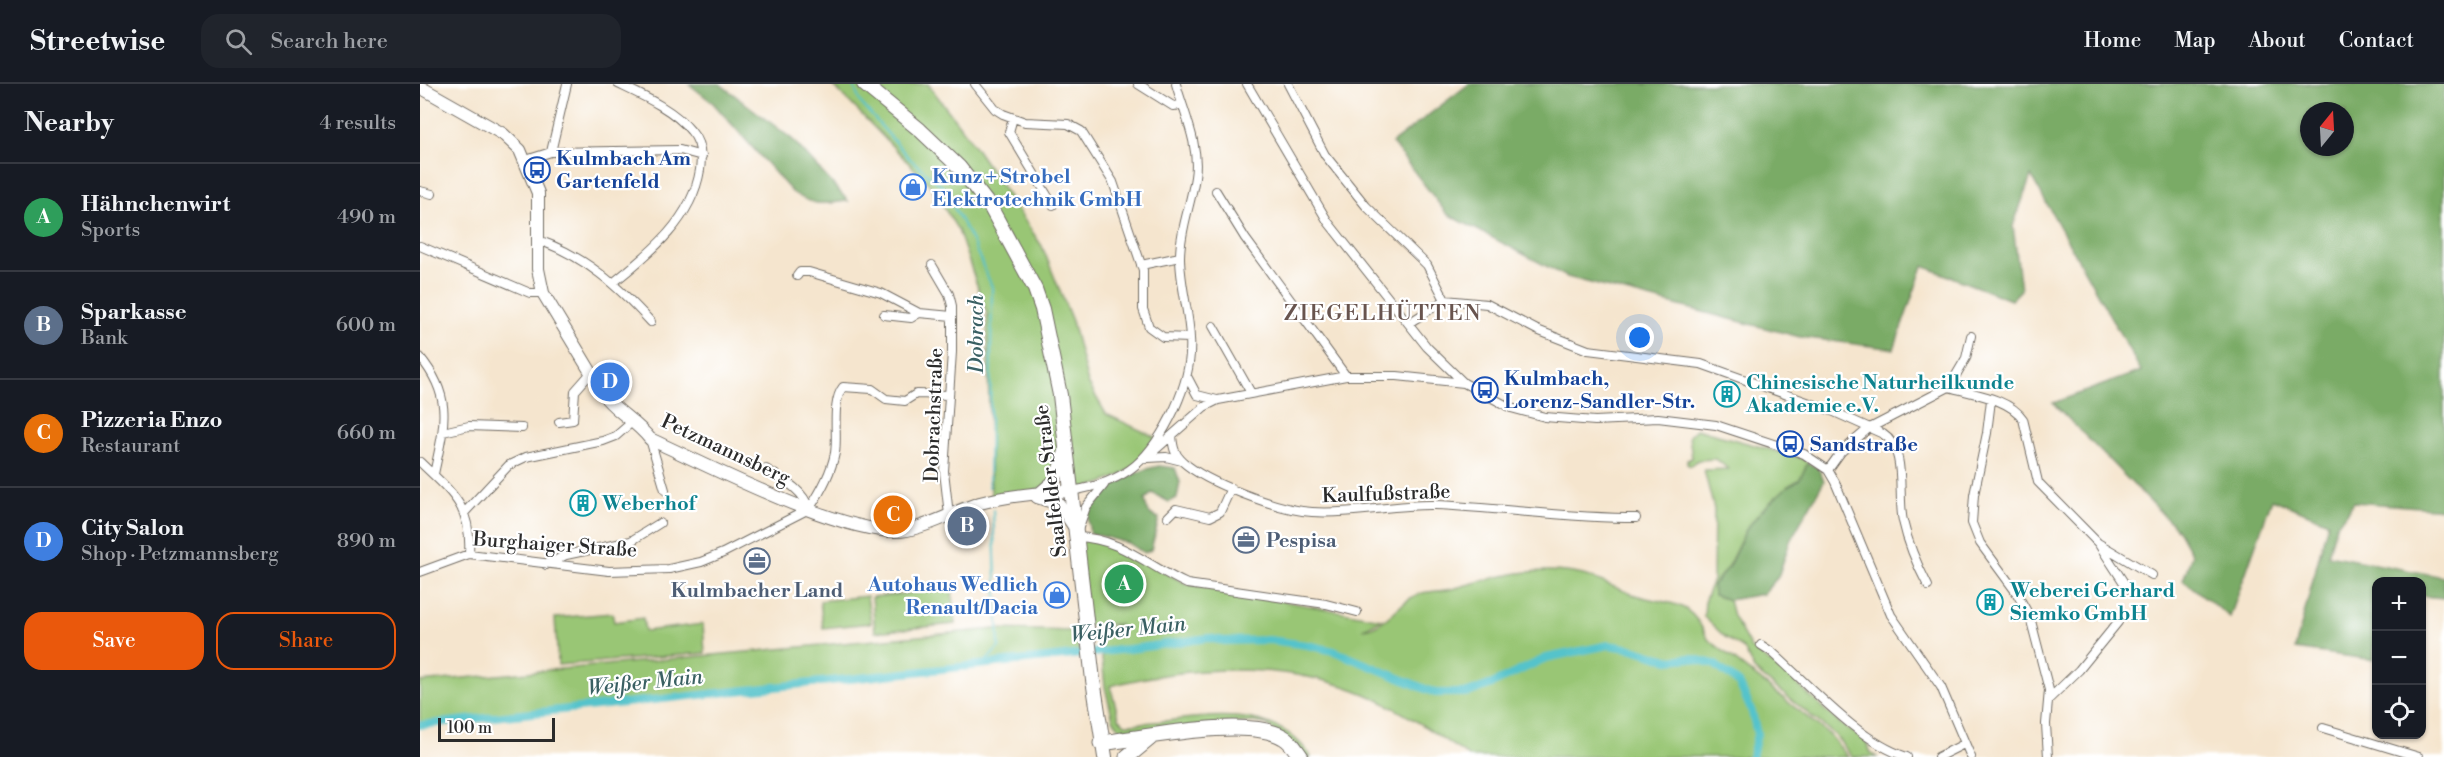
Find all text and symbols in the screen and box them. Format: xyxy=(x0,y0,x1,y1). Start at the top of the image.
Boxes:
search box xyxy=(201,14,621,68)
text: Streetwise xyxy=(30,24,165,59)
icon: search xyxy=(222,25,255,58)
text: Search here xyxy=(270,28,388,55)
text: Home xyxy=(2084,28,2141,54)
text: Map xyxy=(2174,28,2216,54)
text: About xyxy=(2249,28,2306,54)
text: Contact xyxy=(2339,28,2414,54)
north arrow xyxy=(2300,102,2354,156)
text: Nearby xyxy=(24,107,114,139)
text: 4 results xyxy=(319,111,396,136)
place label: Kulmbach Am Gartenfeld xyxy=(556,147,691,195)
bus stop icon: Kulmbach Am Gartenfeld xyxy=(522,155,552,185)
place label: Kunz + Strobel Elektrotechnik GmbH xyxy=(932,165,1143,213)
shop icon: Kunz + Strobel Elektrotechnik GmbH xyxy=(898,172,928,202)
text: Hähnchenwirt xyxy=(81,191,230,218)
text: A xyxy=(36,205,51,230)
text: 490 m xyxy=(337,205,396,230)
text: Sports xyxy=(81,218,140,243)
water label: Dobrach xyxy=(964,294,990,375)
text: Sparkasse xyxy=(81,299,187,326)
district label: ZIEGELHÜTTEN xyxy=(1284,299,1482,327)
text: B xyxy=(36,313,51,338)
text: 600 m xyxy=(336,313,396,338)
your location xyxy=(1625,323,1654,352)
text: Bank xyxy=(81,326,128,351)
street label: Dobrachstraße xyxy=(920,347,949,483)
pin: D xyxy=(590,360,630,404)
place label: Kulmbach, Lorenz-Sandler-Str. xyxy=(1504,367,1695,415)
place label: Chinesische Naturheilkunde Akademie e.V. xyxy=(1745,371,2014,419)
bus stop icon: Kulmbach, Lorenz-Sandler-Str. xyxy=(1470,375,1500,405)
building icon: Chinesische Naturheilkunde Akademie e.V. xyxy=(1712,379,1742,409)
street label: Saalfelder Straße xyxy=(1030,403,1073,558)
text: Pizzeria Enzo xyxy=(81,407,222,434)
street label: Petzmannsberg xyxy=(657,409,795,491)
text: C xyxy=(36,421,51,446)
text: 660 m xyxy=(337,421,396,446)
bus stop icon: Sandstraße xyxy=(1775,429,1805,459)
place label: Sandstraße xyxy=(1810,433,1918,458)
text: Restaurant xyxy=(81,434,180,459)
street label: Kaulfußstraße xyxy=(1321,480,1451,509)
building icon: Weberhof xyxy=(568,488,598,518)
place label: Weberhof xyxy=(601,492,698,517)
pin: C xyxy=(874,492,912,538)
pin: B xyxy=(948,504,986,548)
text: City Salon xyxy=(81,515,184,542)
office icon: Pespisa xyxy=(1231,525,1261,555)
street label: Burghaiger Straße xyxy=(471,527,638,564)
text: D xyxy=(36,529,51,554)
text: 890 m xyxy=(337,529,396,554)
place label: Pespisa xyxy=(1266,529,1337,554)
text: Shop · Petzmannsberg xyxy=(81,542,279,567)
office icon: Kulmbacher Land xyxy=(742,546,772,576)
pin: A xyxy=(1104,562,1144,606)
place label: Autohaus Wedlich Renault/Dacia xyxy=(867,573,1039,621)
map controls xyxy=(2372,577,2426,739)
button: + xyxy=(2372,577,2426,631)
place label: Kulmbacher Land xyxy=(671,579,844,604)
place label: Weberei Gerhard Siemko GmbH xyxy=(2009,579,2176,627)
shop icon: Autohaus Wedlich Renault/Dacia xyxy=(1042,580,1072,610)
building icon: Weberei Gerhard Siemko GmbH xyxy=(1975,587,2005,617)
water label: Weißer Main xyxy=(1069,611,1187,649)
button: Save xyxy=(24,612,204,670)
button: Share xyxy=(216,612,396,670)
button: − xyxy=(2372,631,2426,685)
water label: Weißer Main xyxy=(586,664,704,702)
button: locate xyxy=(2372,685,2426,739)
scale bar xyxy=(438,715,555,742)
text: 100 m xyxy=(447,718,492,738)

